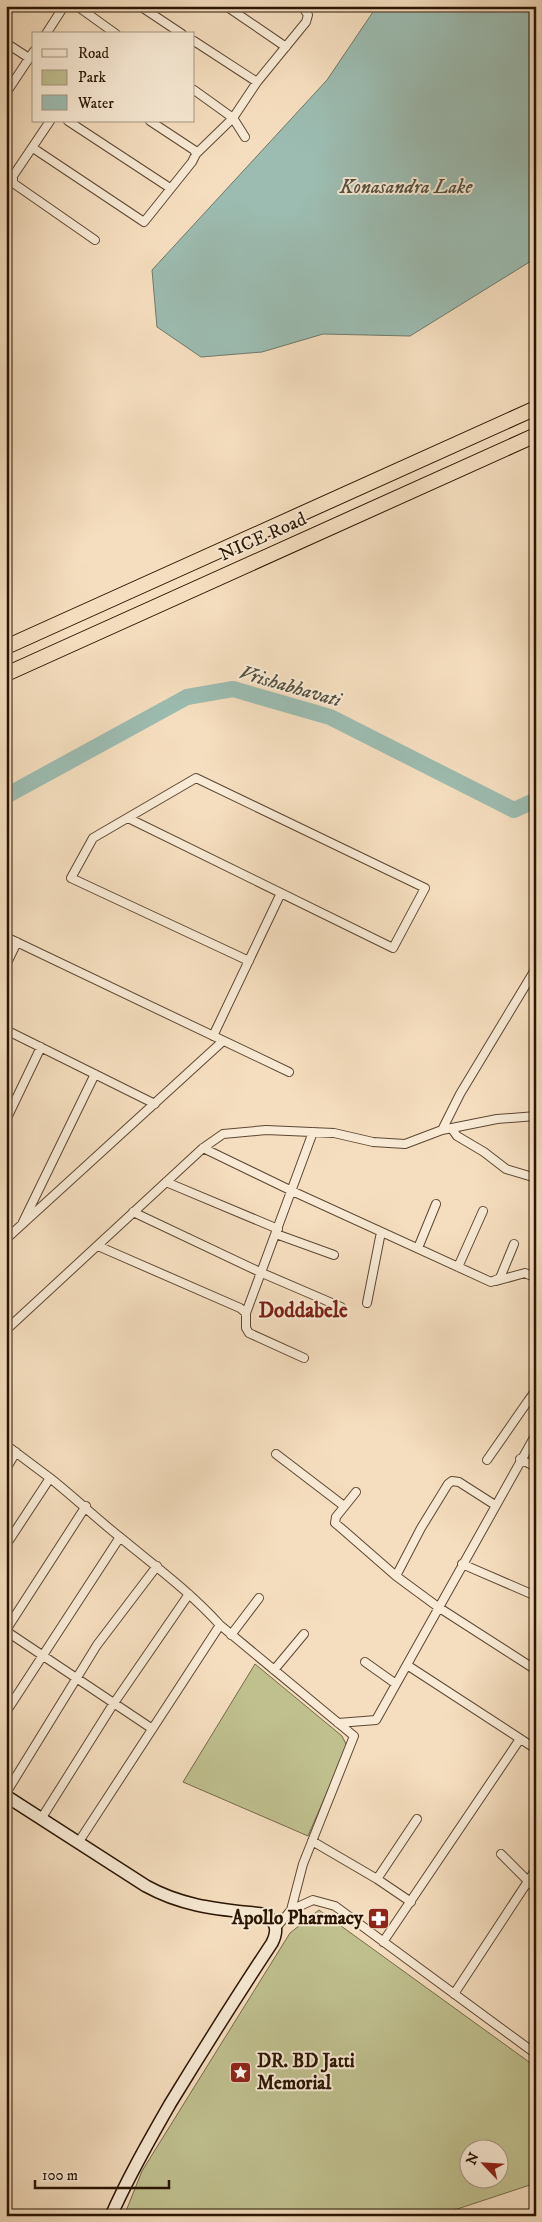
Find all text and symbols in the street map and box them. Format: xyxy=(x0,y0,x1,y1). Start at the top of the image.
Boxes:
legend xyxy=(32,32,195,122)
text: Road xyxy=(78,44,110,63)
text: Park xyxy=(78,68,107,87)
text: Water xyxy=(77,94,114,113)
water label: Konasandra Lake xyxy=(339,175,473,200)
street label: NICE Road xyxy=(216,507,311,566)
water label: Vrishabhavati xyxy=(236,661,345,714)
district label: Doddabele xyxy=(258,1298,348,1324)
pharmacy icon: Apollo Pharmacy xyxy=(367,1906,391,1930)
place label: Apollo Pharmacy xyxy=(231,1907,364,1930)
place label: DR. BD Jatti Memorial xyxy=(257,2050,355,2095)
place icon: DR. BD Jatti Memorial xyxy=(229,2060,253,2084)
north arrow xyxy=(460,2140,510,2190)
text: N xyxy=(463,2149,484,2168)
scale bar xyxy=(35,2157,169,2189)
text: 100 m xyxy=(42,2166,78,2185)

